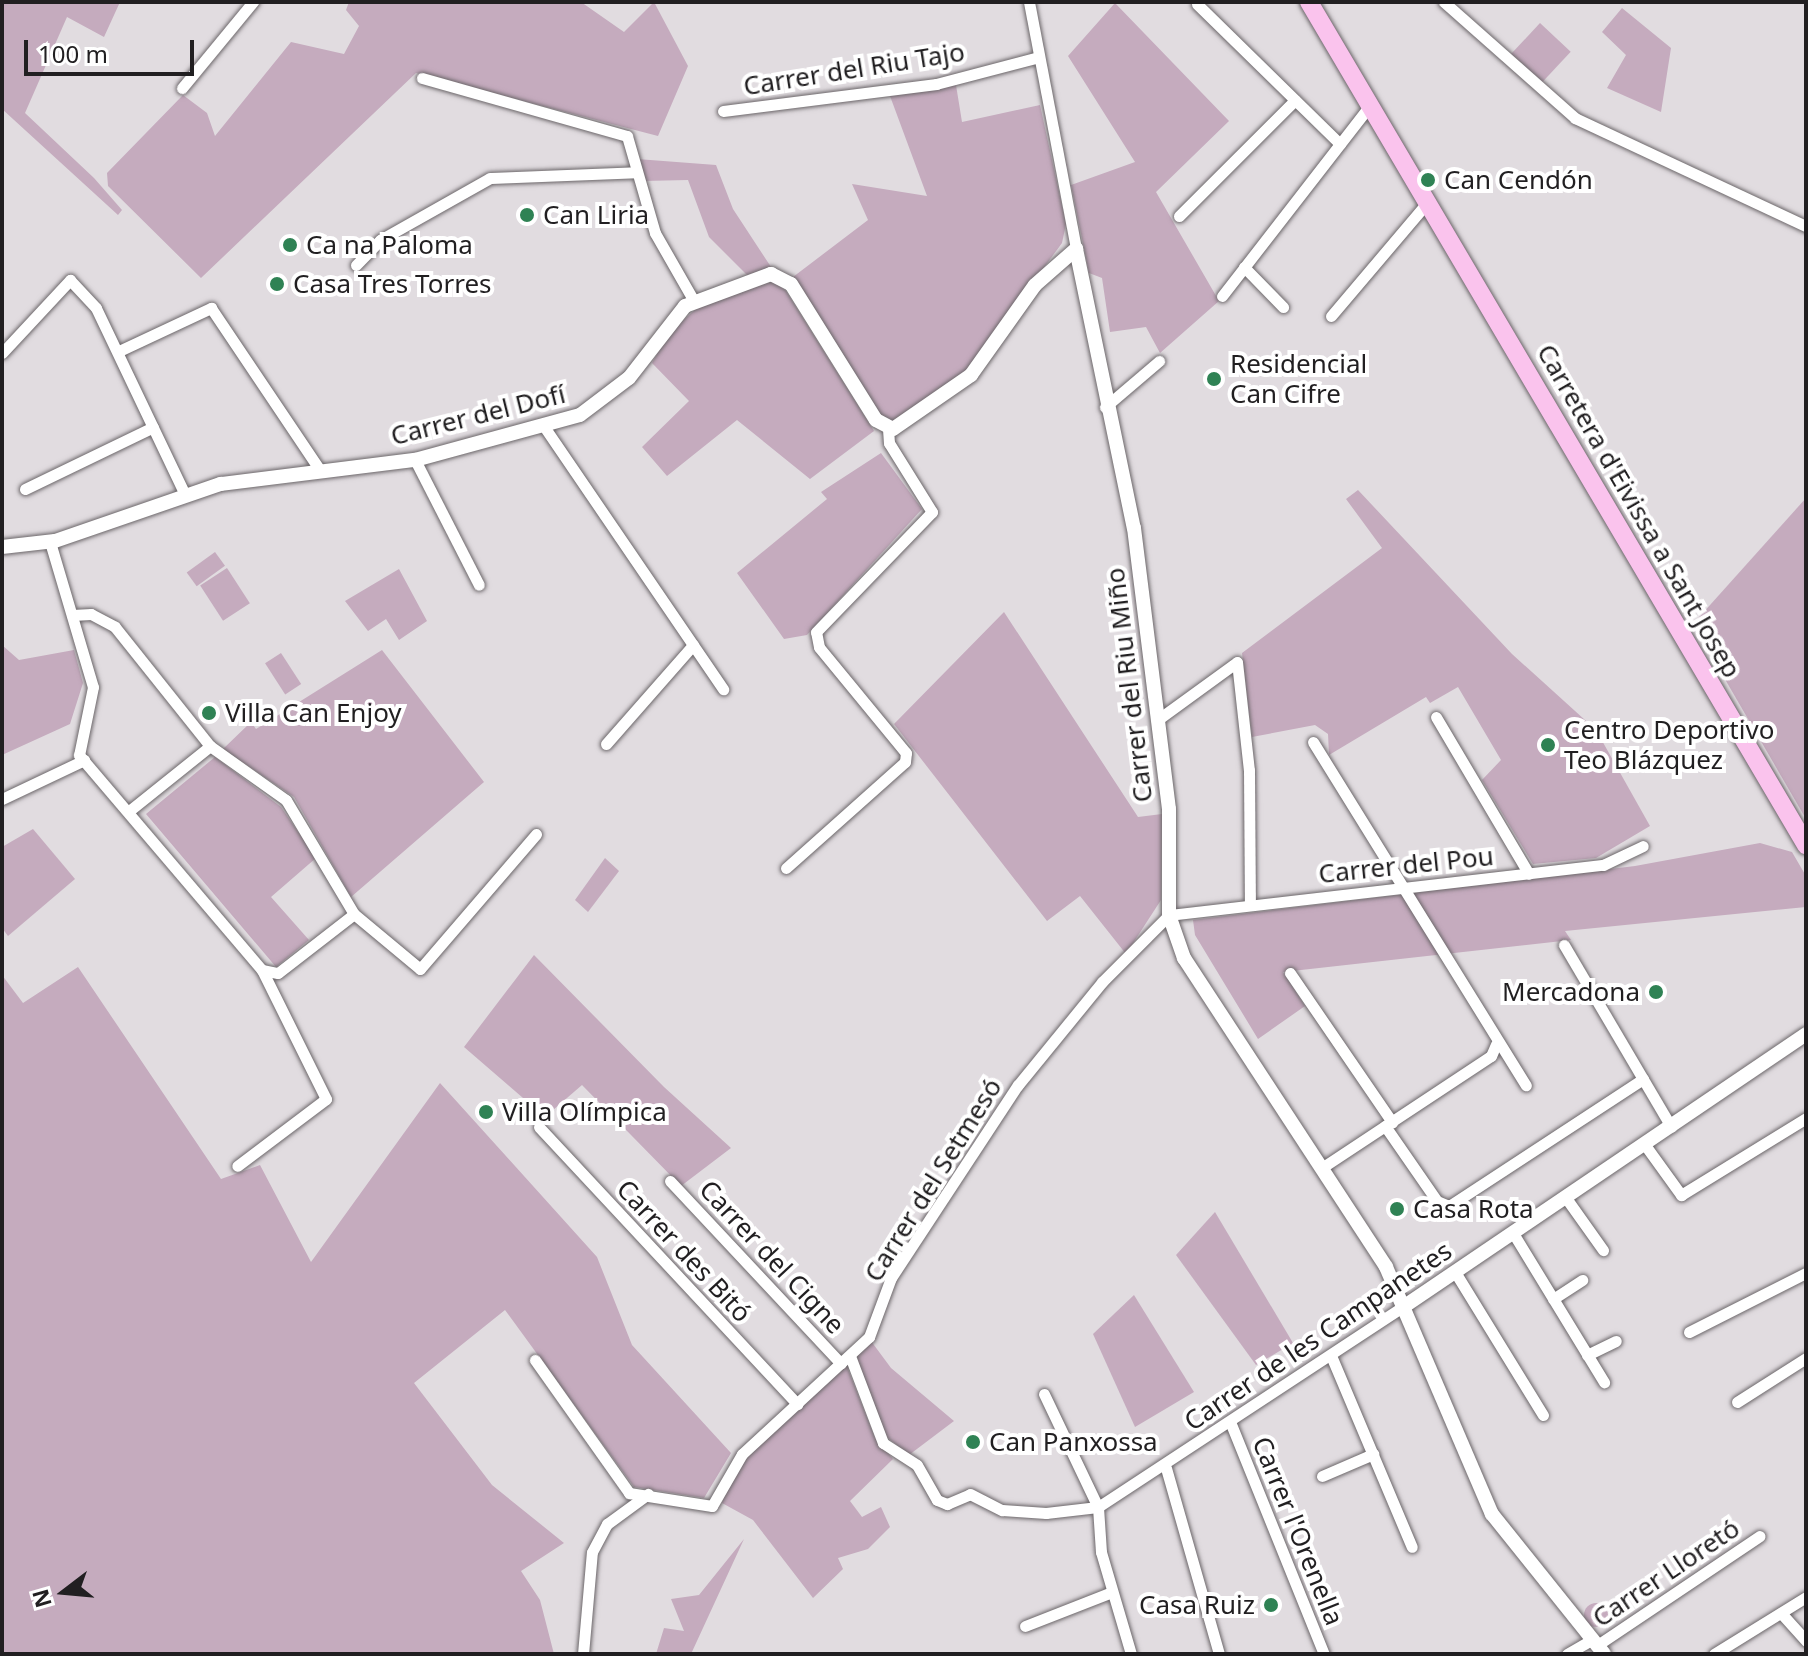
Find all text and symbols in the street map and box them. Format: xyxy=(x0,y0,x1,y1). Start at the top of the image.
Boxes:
scale bar xyxy=(28,24,198,74)
street label: Carrer del Riu Tajo xyxy=(741,36,967,102)
text: 100 m xyxy=(38,37,108,70)
place label: Can Cendón xyxy=(1444,164,1593,196)
marker: Can Cendón xyxy=(1419,171,1437,189)
place label: Can Liria xyxy=(543,199,649,231)
marker: Can Liria xyxy=(518,206,536,224)
place label: Ca na Paloma xyxy=(306,229,473,261)
marker: Ca na Paloma xyxy=(281,236,299,254)
place label: Casa Tres Torres xyxy=(293,268,492,300)
marker: Casa Tres Torres xyxy=(268,275,286,293)
street label: Carretera d'Eivissa a Sant Josep xyxy=(1531,339,1747,683)
place label: Residencial Can Cifre xyxy=(1230,348,1367,410)
marker: Residencial Can Cifre xyxy=(1205,370,1223,388)
street label: Carrer del Dofí xyxy=(388,378,568,452)
street label: Carrer del Riu Miño xyxy=(1099,566,1159,804)
place label: Villa Can Enjoy xyxy=(225,697,402,729)
marker: Villa Can Enjoy xyxy=(200,704,218,722)
place label: Centro Deportivo Teo Blázquez xyxy=(1564,714,1774,776)
marker: Centro Deportivo Teo Blázquez xyxy=(1539,736,1557,754)
street label: Carrer del Pou xyxy=(1317,840,1495,890)
place label: Mercadona xyxy=(1502,976,1640,1008)
marker: Mercadona xyxy=(1647,983,1665,1001)
street label: Carrer del Setmesó xyxy=(858,1073,1008,1287)
place label: Villa Olímpica xyxy=(502,1096,667,1128)
marker: Villa Olímpica xyxy=(477,1103,495,1121)
street label: Carrer des Bitó xyxy=(610,1174,758,1328)
street label: Carrer del Cigne xyxy=(693,1174,851,1340)
place label: Casa Rota xyxy=(1413,1193,1534,1225)
marker: Casa Rota xyxy=(1388,1200,1406,1218)
street label: Carrer de les Campanetes xyxy=(1179,1235,1457,1437)
place label: Can Panxossa xyxy=(989,1426,1158,1458)
street label: Carrer l'Orenella xyxy=(1246,1432,1350,1630)
marker: Can Panxossa xyxy=(964,1433,982,1451)
street label: Carrer Lloretó xyxy=(1587,1512,1745,1634)
north arrow xyxy=(24,1552,104,1632)
text: N xyxy=(24,1586,58,1611)
place label: Casa Ruiz xyxy=(1139,1589,1255,1621)
marker: Casa Ruiz xyxy=(1262,1596,1280,1614)

